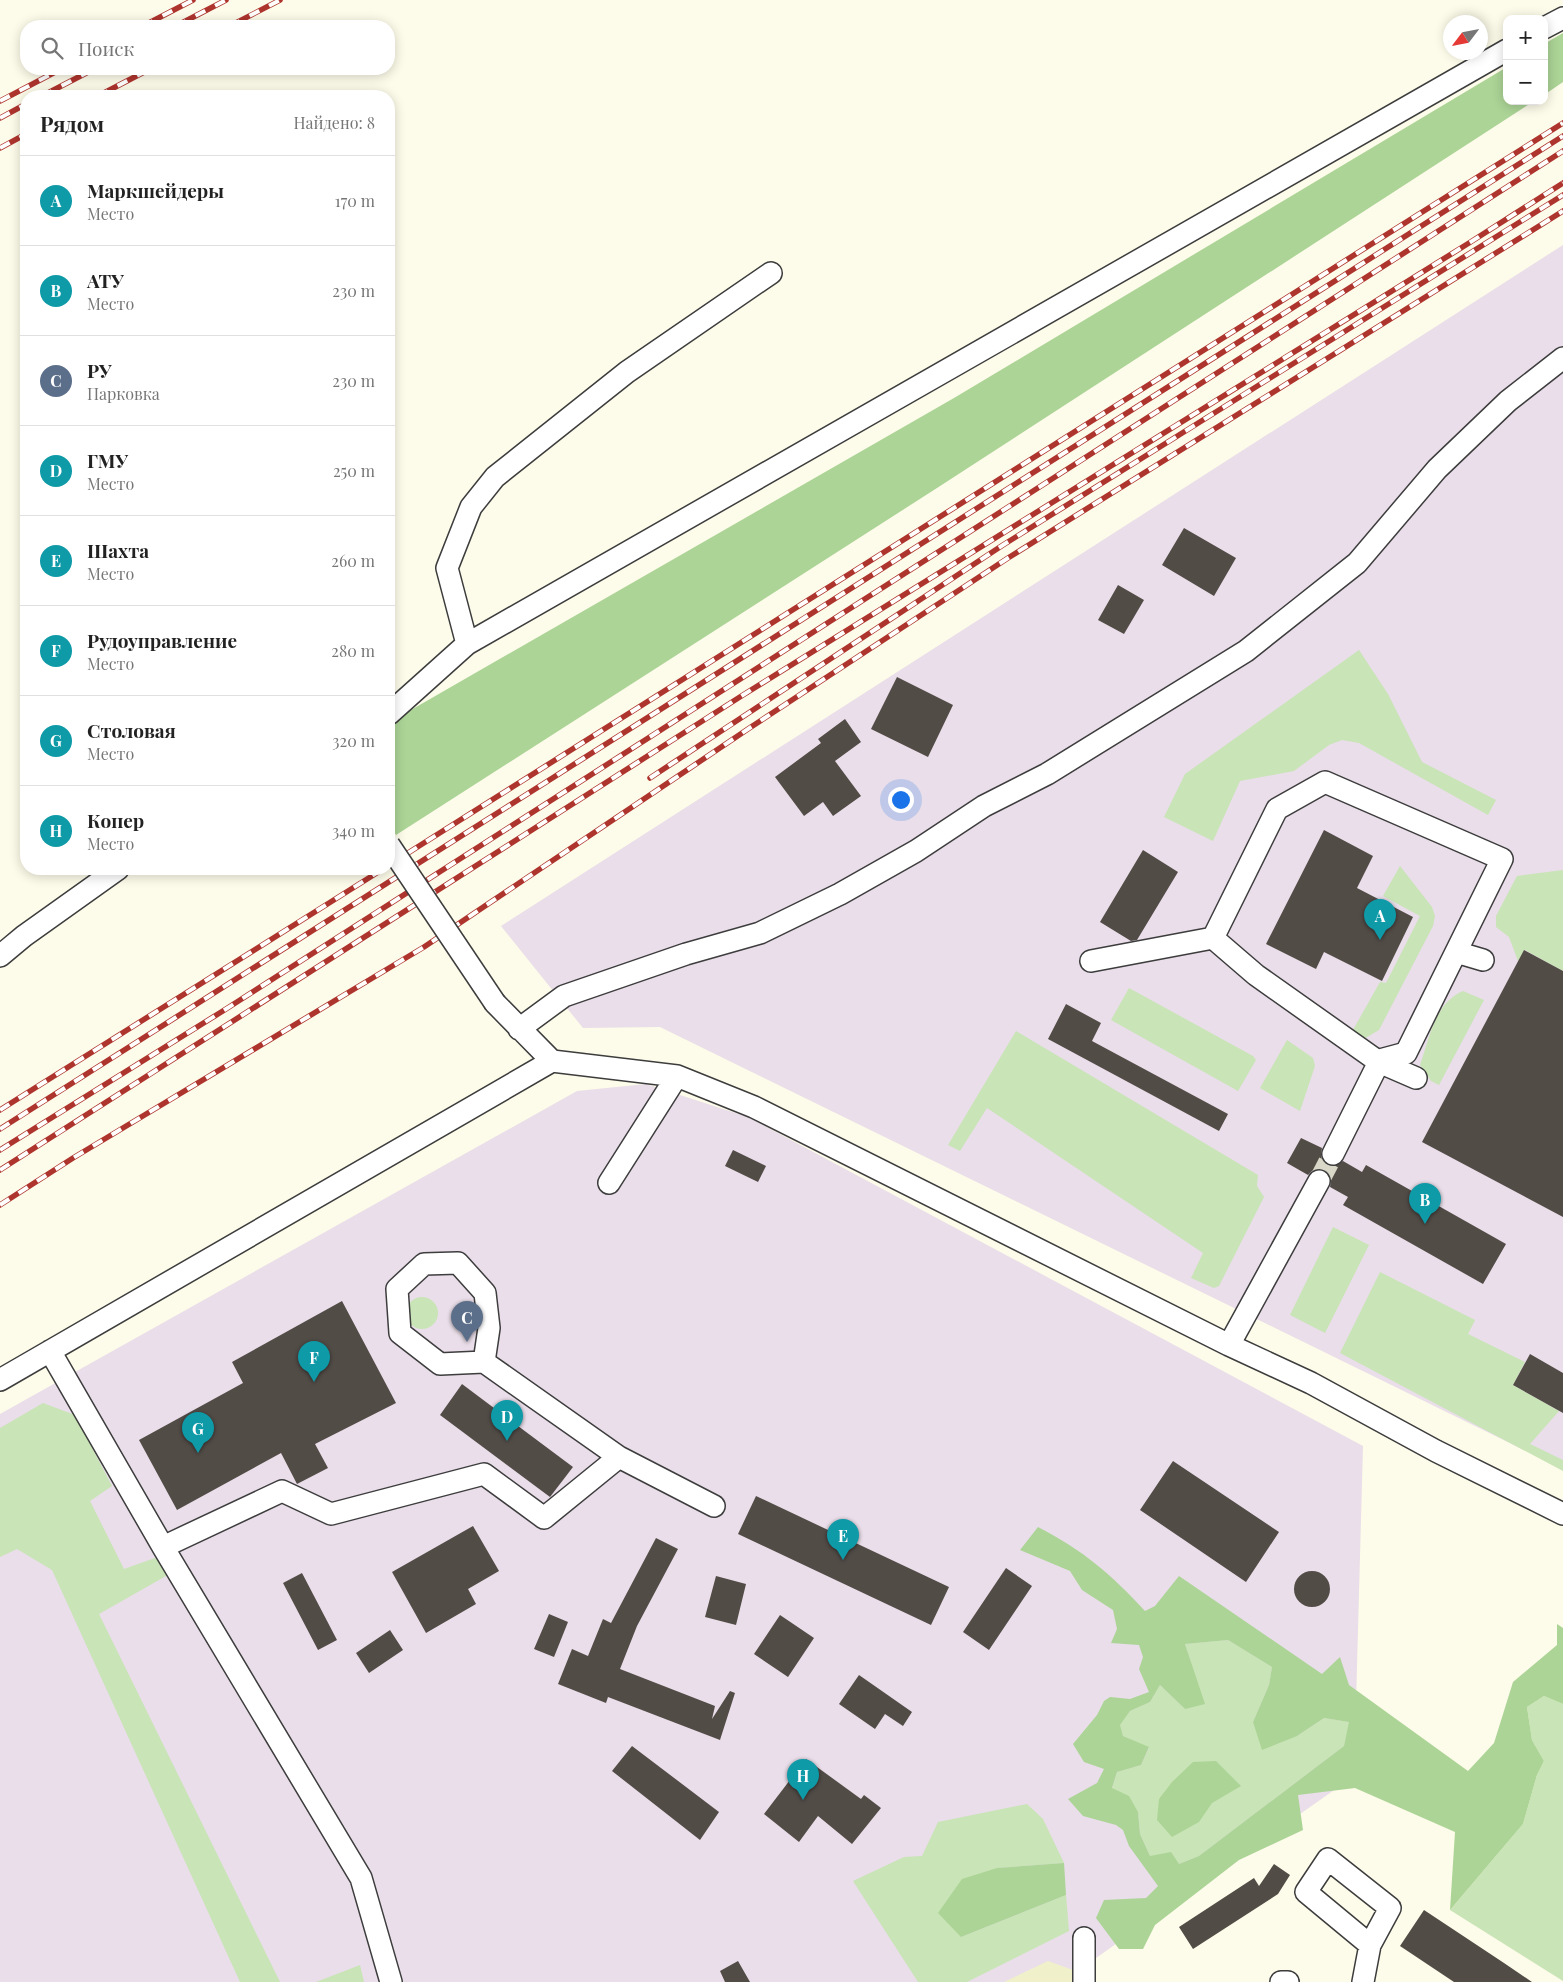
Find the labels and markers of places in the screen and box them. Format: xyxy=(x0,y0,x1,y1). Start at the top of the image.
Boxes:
pin: A xyxy=(1364,899,1396,940)
pin: B xyxy=(1409,1183,1441,1224)
pin: C xyxy=(451,1301,483,1342)
pin: F xyxy=(298,1341,330,1382)
pin: D xyxy=(491,1400,523,1441)
pin: G xyxy=(182,1412,214,1453)
pin: E xyxy=(827,1519,859,1560)
pin: H xyxy=(787,1759,819,1800)

